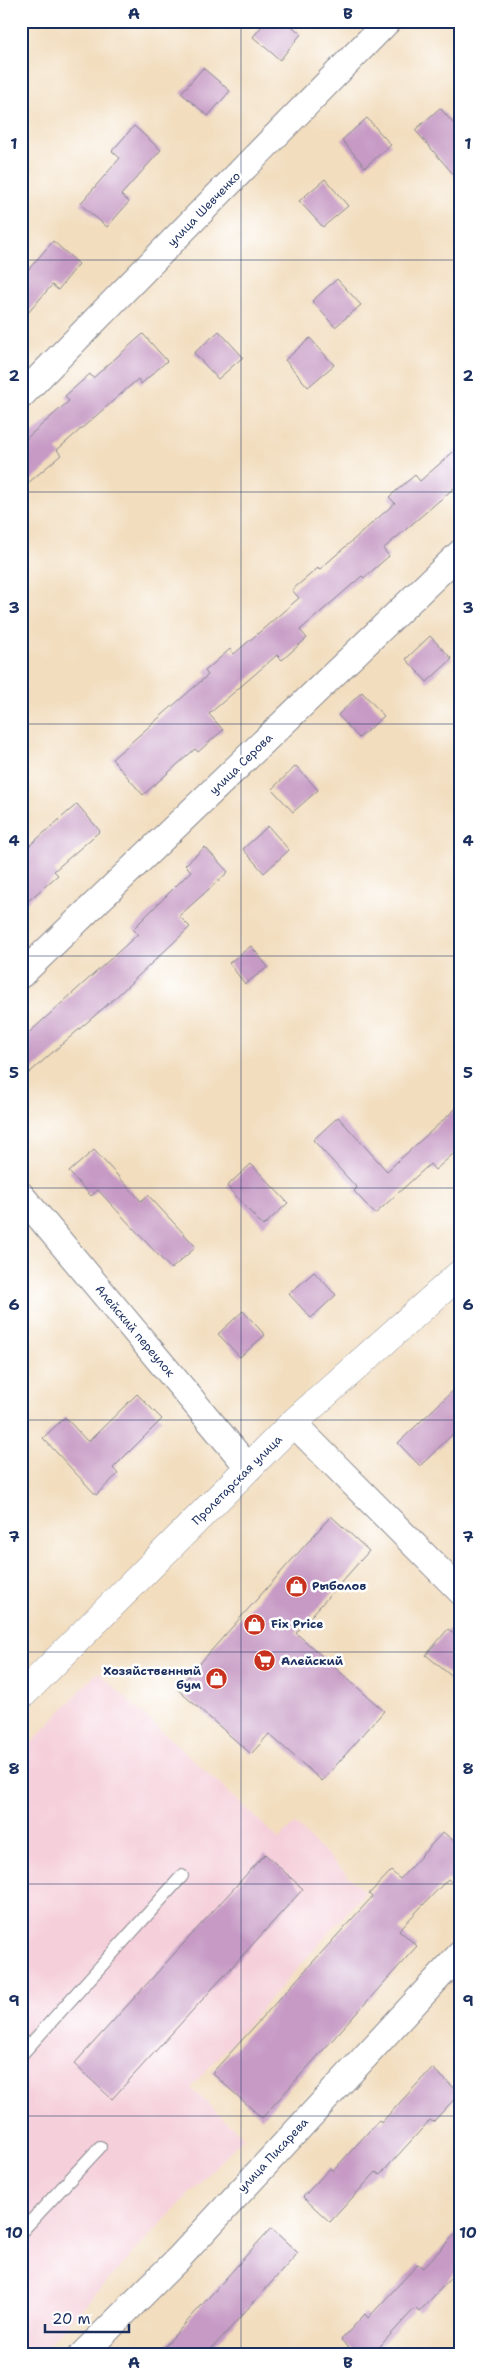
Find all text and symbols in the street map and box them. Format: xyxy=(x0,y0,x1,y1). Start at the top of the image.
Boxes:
text: A xyxy=(128,3,140,24)
text: B xyxy=(343,3,353,24)
text: 1 xyxy=(10,133,18,154)
text: 1 xyxy=(464,133,472,154)
street label: улица Шевченко xyxy=(164,168,244,250)
text: 2 xyxy=(8,365,20,386)
text: 2 xyxy=(462,365,474,386)
text: 3 xyxy=(8,597,20,618)
text: 3 xyxy=(462,597,474,618)
street label: улица Серова xyxy=(206,729,276,798)
text: 4 xyxy=(8,830,20,851)
text: 4 xyxy=(462,830,474,851)
text: 5 xyxy=(9,1062,19,1083)
text: 5 xyxy=(463,1062,473,1083)
street label: Алейский переулок xyxy=(92,1282,179,1381)
text: 6 xyxy=(8,1294,20,1315)
text: 6 xyxy=(462,1294,474,1315)
street label: Пролетарская улица xyxy=(188,1431,286,1529)
text: 7 xyxy=(8,1526,20,1547)
text: 7 xyxy=(462,1526,474,1547)
shop icon: Рыболов xyxy=(284,1574,308,1598)
place label: Рыболов xyxy=(312,1578,366,1594)
shop icon: Fix Price xyxy=(243,1612,267,1636)
place label: Fix Price xyxy=(271,1616,324,1632)
supermarket icon: Алейский xyxy=(253,1649,277,1673)
place label: Алейский xyxy=(281,1653,344,1669)
place label: Хозяйственный бум xyxy=(103,1663,202,1693)
shop icon: Хозяйственный бум xyxy=(205,1666,229,1690)
text: 8 xyxy=(8,1758,20,1779)
text: 8 xyxy=(462,1758,474,1779)
text: 9 xyxy=(8,1990,20,2011)
text: 9 xyxy=(462,1990,474,2011)
street label: улица Писарева xyxy=(234,2114,312,2196)
text: 10 xyxy=(5,2222,23,2243)
text: 10 xyxy=(459,2222,477,2243)
scale bar xyxy=(45,2301,129,2333)
text: 20 m xyxy=(52,2309,91,2329)
text: A xyxy=(128,2352,140,2373)
text: B xyxy=(343,2352,353,2373)

